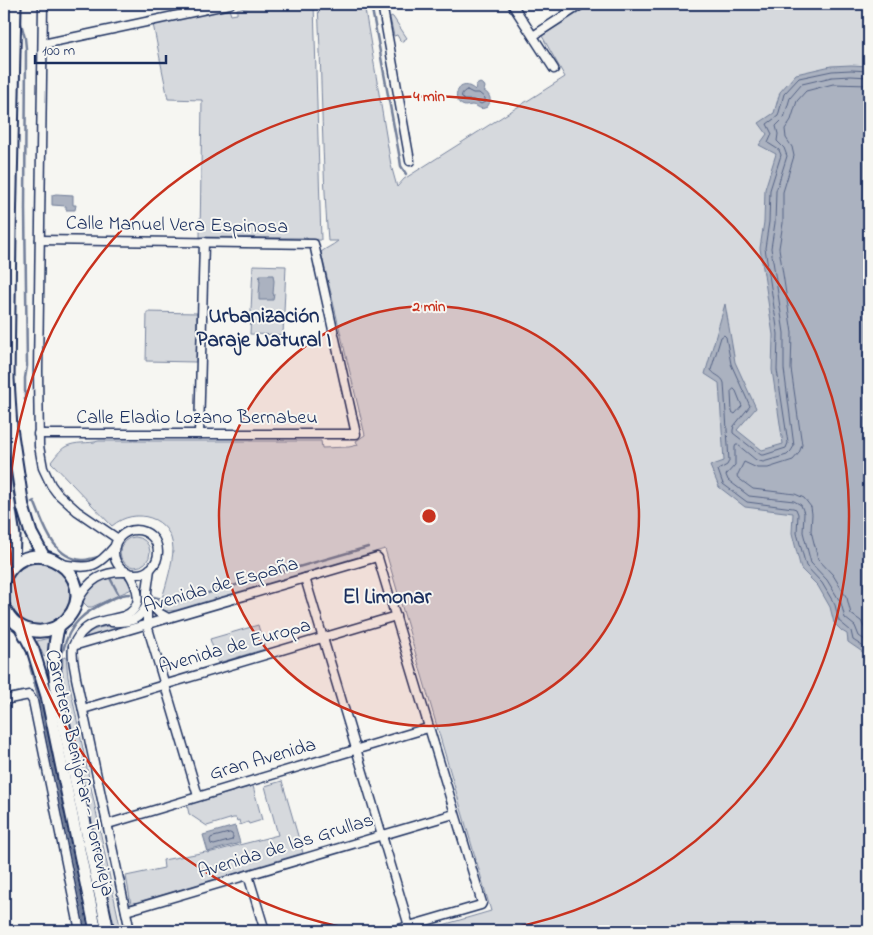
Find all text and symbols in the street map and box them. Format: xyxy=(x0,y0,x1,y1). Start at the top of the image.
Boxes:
scale bar xyxy=(35,32,166,64)
text: 100 m xyxy=(42,40,75,62)
text: 4 min xyxy=(412,86,445,108)
street label: Calle Manuel Vera Espinosa xyxy=(66,210,288,242)
text: 2 min xyxy=(412,296,446,318)
district label: Urbanización Paraje Natural I xyxy=(196,302,332,356)
street label: Calle Eladio Lozano Bernabeu xyxy=(76,404,318,433)
centre of rings xyxy=(420,507,438,525)
street label: Avenida de España xyxy=(140,550,302,622)
district label: El Limonar xyxy=(343,583,432,613)
street label: Avenida de Europa xyxy=(155,611,315,683)
street label: Carretera Benijófar - Torrevieja xyxy=(36,647,122,899)
street label: Gran Avenida xyxy=(206,731,320,789)
street label: Avenida de las Grullas xyxy=(195,806,377,888)

